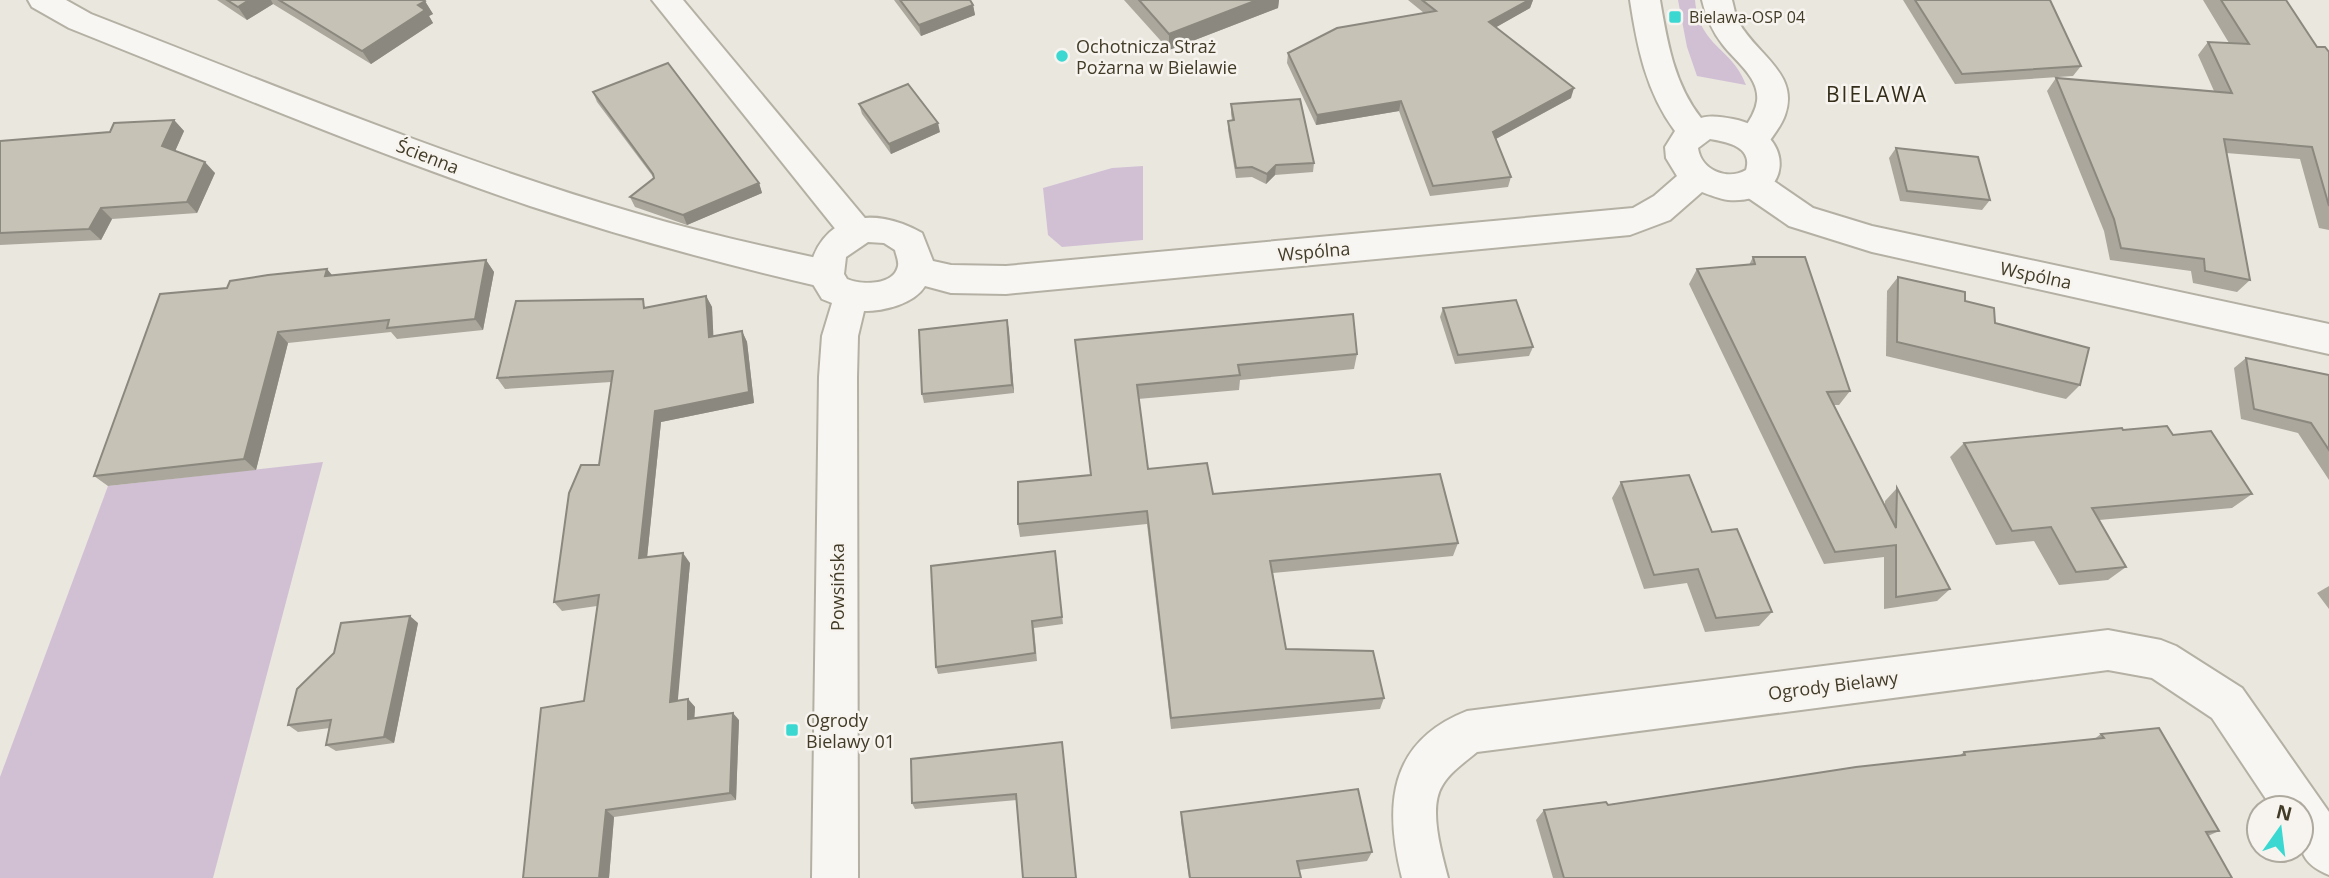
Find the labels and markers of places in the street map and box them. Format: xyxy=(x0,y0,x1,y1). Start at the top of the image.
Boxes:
place label: Bielawa-OSP 04 xyxy=(1689,6,1805,28)
marker: Bielawa-OSP 04 xyxy=(1667,9,1683,25)
place label: Ochotnicza Straż Pożarna w Bielawie xyxy=(1076,34,1237,79)
marker: Ochotnicza Straż Pożarna w Bielawie xyxy=(1054,48,1070,64)
place label: Ogrody Bielawy 01 xyxy=(806,708,895,753)
marker: Ogrody Bielawy 01 xyxy=(784,722,800,738)

